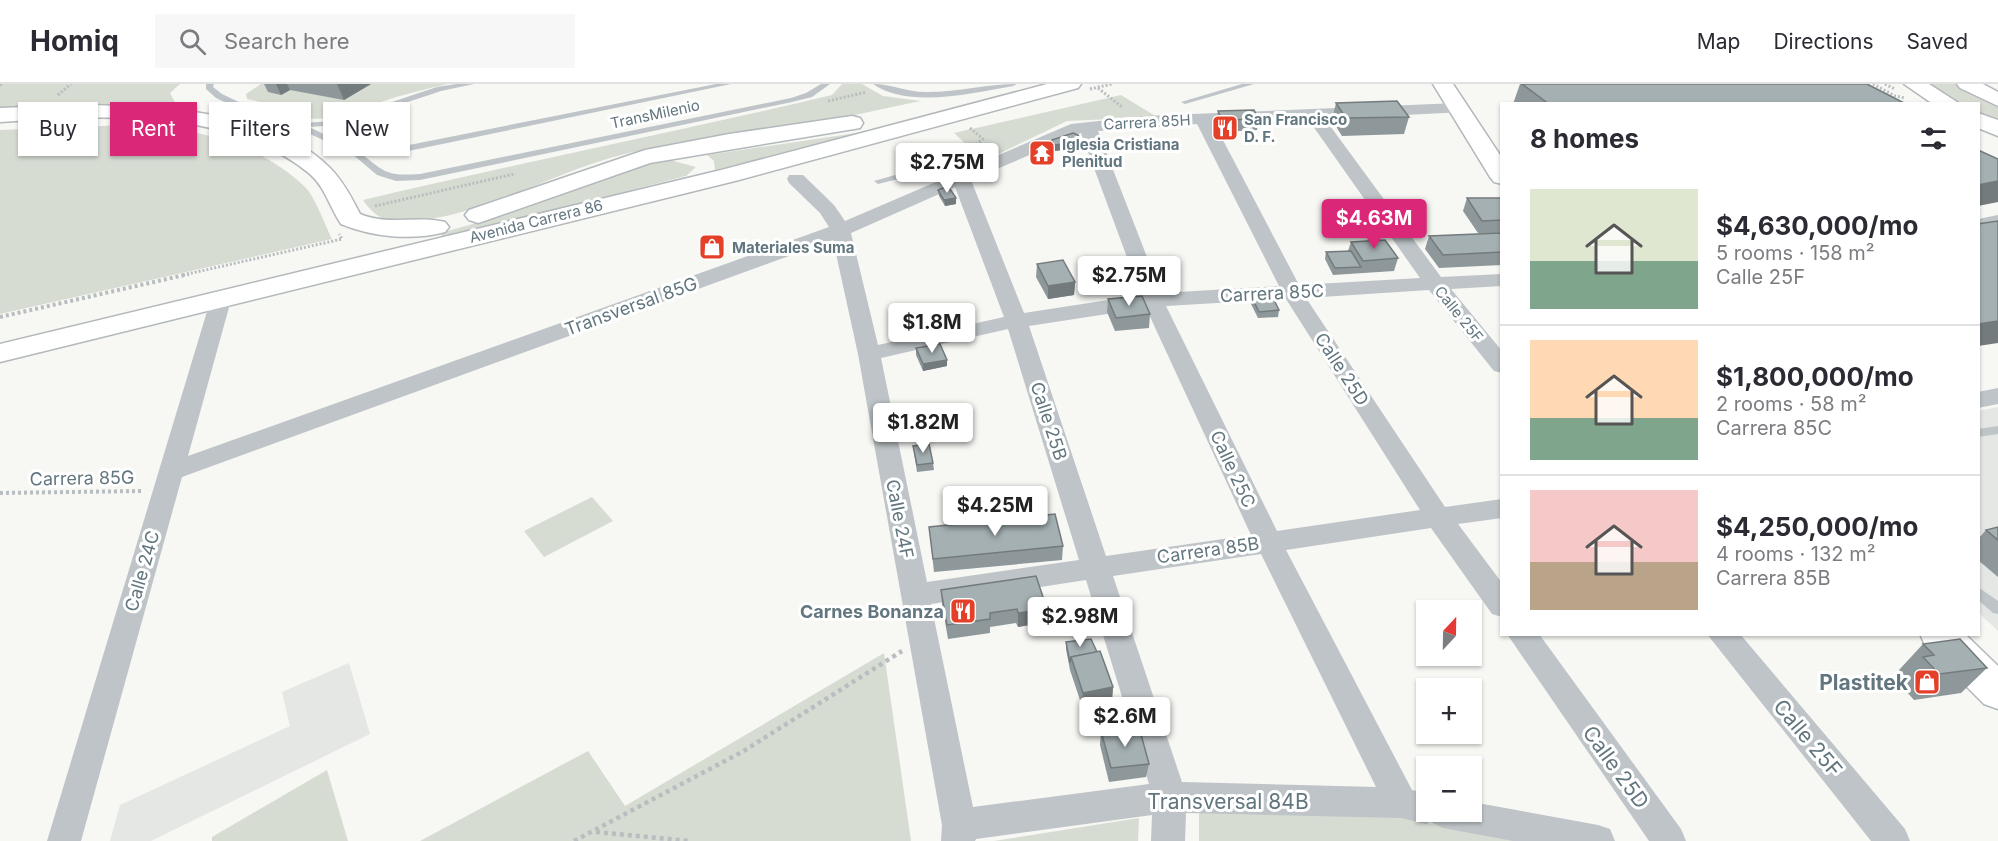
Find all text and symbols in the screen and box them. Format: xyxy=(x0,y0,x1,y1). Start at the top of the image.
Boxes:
search box xyxy=(155,14,575,68)
text: Homiq xyxy=(30,24,119,58)
icon: search xyxy=(176,25,209,58)
text: Search here xyxy=(224,28,350,54)
text: Map xyxy=(1697,29,1740,54)
text: Directions xyxy=(1773,29,1874,54)
text: Saved xyxy=(1907,29,1968,54)
street label: TransMilenio xyxy=(609,95,701,133)
chip: Buy xyxy=(18,102,98,156)
chip: Rent xyxy=(110,102,197,156)
chip: Filters xyxy=(209,102,311,156)
chip: New xyxy=(323,102,410,156)
street label: Carrera 85H xyxy=(1103,110,1191,134)
place label: San Francisco D. F. xyxy=(1244,110,1347,146)
restaurant icon: San Francisco D. F. xyxy=(1210,113,1240,143)
icon: filters xyxy=(1917,122,1950,155)
text: 8 homes xyxy=(1530,123,1639,154)
place label: Iglesia Cristiana Plenitud xyxy=(1062,135,1180,171)
temple icon: Iglesia Cristiana Plenitud xyxy=(1027,138,1057,168)
pin: $2.75M xyxy=(898,143,996,194)
text: $2.75M xyxy=(910,150,984,174)
street label: Avenida Carrera 86 xyxy=(467,195,605,247)
pin: $4.63M xyxy=(1325,199,1423,250)
text: $4.63M xyxy=(1336,206,1412,230)
text: $4,630,000/mo xyxy=(1716,210,1918,241)
icon: home xyxy=(1578,213,1650,285)
shop icon: Materiales Suma xyxy=(697,232,727,262)
place label: Materiales Suma xyxy=(732,238,854,257)
text: 5 rooms · 158 m² xyxy=(1716,241,1875,265)
pin: $2.75M xyxy=(1080,256,1178,307)
text: $2.75M xyxy=(1092,263,1166,287)
text: Calle 25F xyxy=(1716,265,1805,289)
street label: Transversal 85G xyxy=(562,272,700,340)
street label: Carrera 85C xyxy=(1219,280,1325,306)
street label: Calle 25F xyxy=(1431,282,1487,346)
pin: $1.8M xyxy=(890,303,974,354)
text: $1.8M xyxy=(902,310,962,334)
street label: Calle 25D xyxy=(1311,329,1373,409)
text: $1,800,000/mo xyxy=(1716,361,1914,392)
icon: home xyxy=(1578,364,1650,436)
street label: Calle 25B xyxy=(1026,379,1072,463)
text: 2 rooms · 58 m² xyxy=(1716,392,1867,416)
pin: $1.82M xyxy=(874,403,972,454)
text: $1.82M xyxy=(887,410,959,434)
text: Carrera 85C xyxy=(1716,416,1832,440)
street label: Calle 25C xyxy=(1206,427,1260,511)
street label: Carrera 85G xyxy=(29,467,135,489)
street label: Calle 24F xyxy=(882,477,918,561)
pin: $4.25M xyxy=(946,486,1044,537)
text: $4.25M xyxy=(957,493,1033,517)
text: $4,250,000/mo xyxy=(1716,511,1918,542)
icon: home xyxy=(1578,514,1650,586)
street label: Calle 24C xyxy=(120,528,164,614)
street label: Carrera 85B xyxy=(1155,532,1261,568)
text: 4 rooms · 132 m² xyxy=(1716,542,1875,566)
text: Carrera 85B xyxy=(1716,566,1831,590)
restaurant icon: Carnes Bonanza xyxy=(948,596,978,626)
pin: $2.98M xyxy=(1031,597,1129,648)
north arrow xyxy=(1416,600,1482,666)
map controls xyxy=(1416,600,1482,822)
place label: Carnes Bonanza xyxy=(800,601,944,622)
text: $2.98M xyxy=(1042,604,1118,628)
shop icon: Plastitek xyxy=(1912,667,1942,697)
place label: Plastitek xyxy=(1819,670,1909,695)
button: + xyxy=(1416,678,1482,744)
street label: Calle 25F xyxy=(1768,694,1848,782)
pin: $2.6M xyxy=(1083,697,1167,748)
text: $2.6M xyxy=(1093,704,1157,728)
street label: Calle 25D xyxy=(1578,721,1654,813)
button: − xyxy=(1416,756,1482,822)
street label: Transversal 84B xyxy=(1147,789,1309,814)

